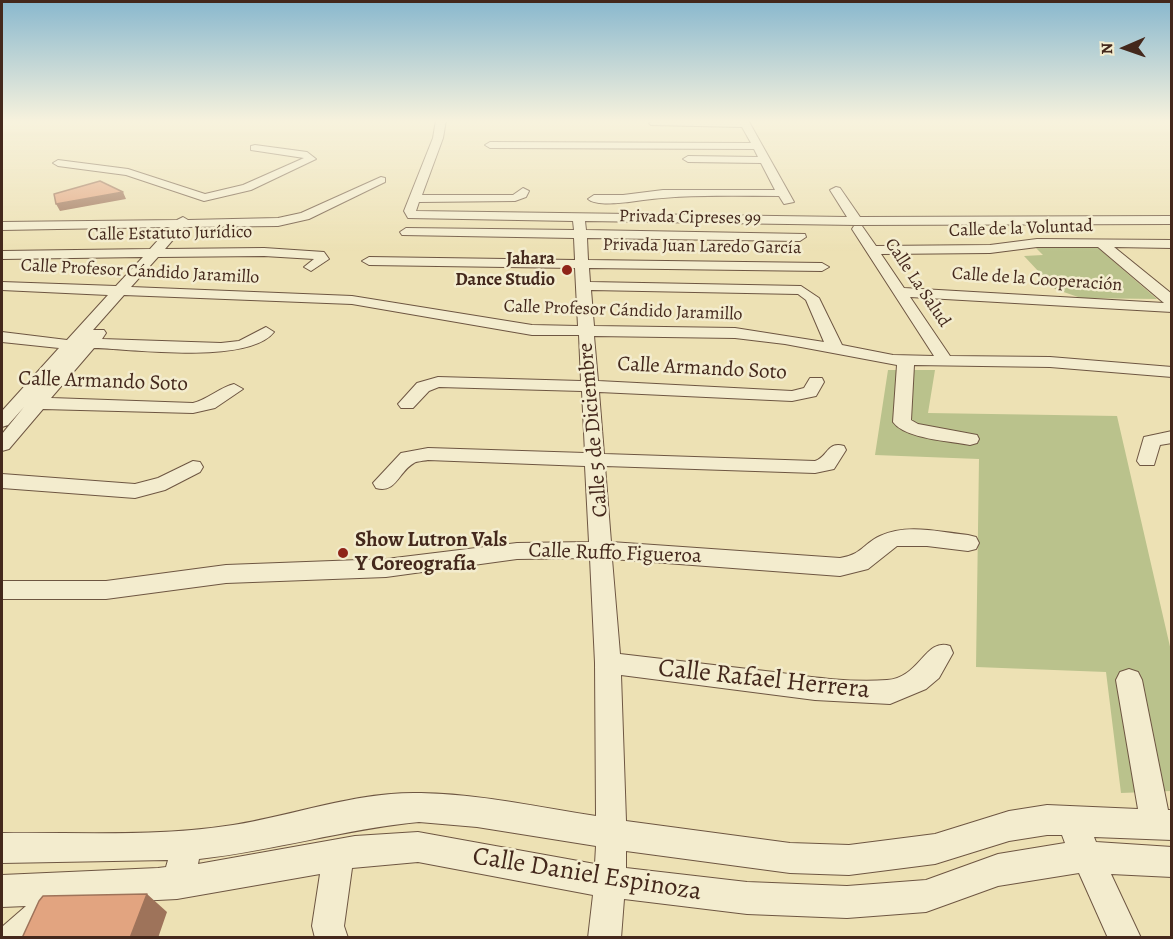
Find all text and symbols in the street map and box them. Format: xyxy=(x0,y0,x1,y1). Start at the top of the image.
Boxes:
north arrow xyxy=(1095,18,1155,78)
text: N xyxy=(1096,42,1118,55)
street label: Privada Cipreses 99 xyxy=(619,206,761,230)
street label: Calle de la Voluntad xyxy=(949,216,1093,242)
street label: Calle Estatuto Jurídico xyxy=(88,222,252,246)
street label: Privada Juan Laredo García xyxy=(602,234,802,260)
street label: Calle La Salud xyxy=(879,234,955,332)
place label: Jahara Dance Studio xyxy=(455,249,555,292)
street label: Calle Profesor Cándido Jaramillo xyxy=(20,255,260,289)
marker: Jahara Dance Studio xyxy=(560,263,574,277)
street label: Calle de la Cooperación xyxy=(951,263,1123,297)
street label: Calle Profesor Cándido Jaramillo xyxy=(503,296,743,326)
street label: Calle 5 de Diciembre xyxy=(574,342,614,518)
street label: Calle Armando Soto xyxy=(617,352,787,386)
street label: Calle Armando Soto xyxy=(18,366,188,398)
place label: Show Lutron Vals Y Coreografía xyxy=(355,528,507,578)
street label: Calle Ruffo Figueroa xyxy=(528,538,702,570)
marker: Show Lutron Vals Y Coreografía xyxy=(336,546,350,560)
street label: Calle Rafael Herrera xyxy=(657,653,871,707)
street label: Calle Daniel Espinoza xyxy=(470,842,704,908)

